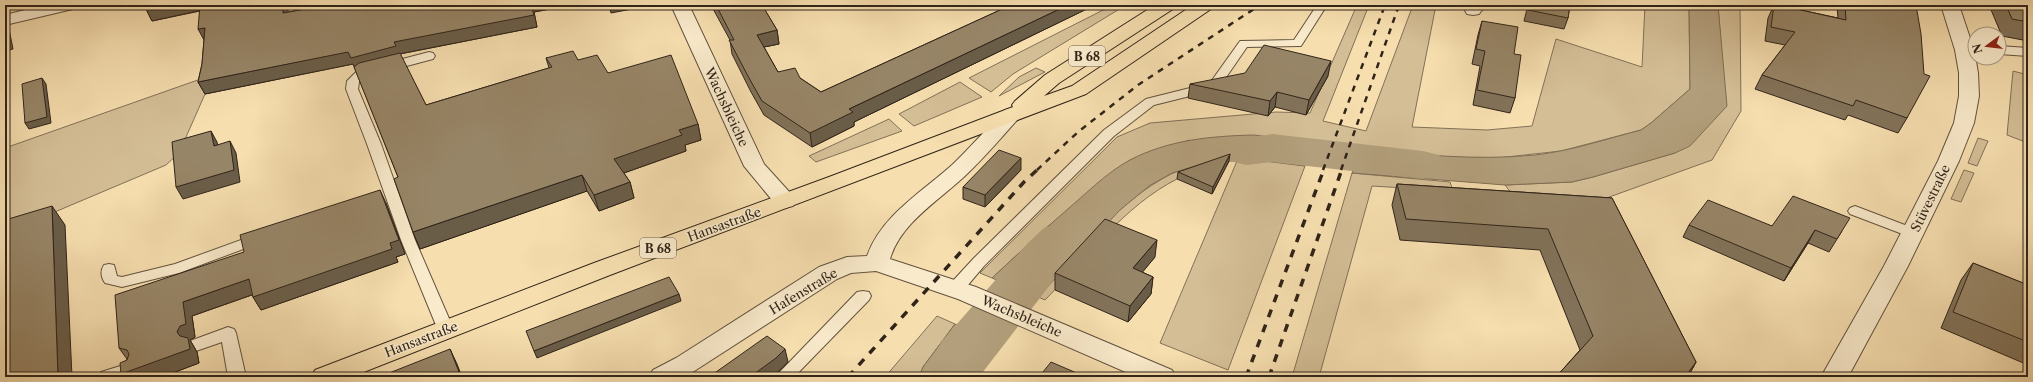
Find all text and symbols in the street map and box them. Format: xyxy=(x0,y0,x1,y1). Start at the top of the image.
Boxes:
north arrow xyxy=(1967,26,2007,66)
text: N xyxy=(1969,42,1985,55)
road number: B 68 xyxy=(1069,46,1105,66)
street label: Wachsbleiche xyxy=(701,64,752,149)
street label: Stüvestraße xyxy=(1907,162,1953,234)
street label: Hansastraße xyxy=(685,203,763,245)
road number: B 68 xyxy=(640,238,676,258)
street label: Hafenstraße xyxy=(766,264,840,318)
street label: Wachsbleiche xyxy=(978,291,1065,340)
street label: Hansastraße xyxy=(382,318,460,360)

